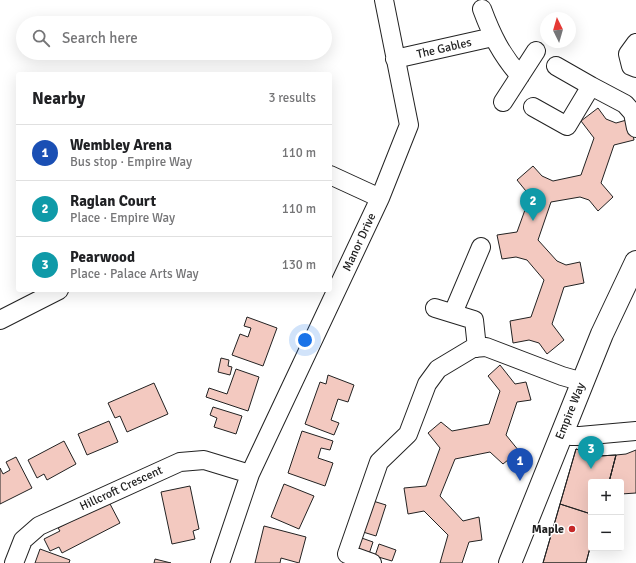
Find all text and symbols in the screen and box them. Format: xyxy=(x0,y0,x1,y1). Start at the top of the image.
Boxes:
north arrow xyxy=(540,12,576,48)
search box xyxy=(16,16,332,60)
icon: search xyxy=(30,27,52,49)
text: Search here xyxy=(62,29,138,47)
street label: The Gables xyxy=(415,35,473,62)
text: Nearby xyxy=(32,88,85,109)
text: 3 results xyxy=(268,90,316,106)
text: Wembley Arena xyxy=(70,136,172,154)
text: 1 xyxy=(41,145,49,161)
text: 110 m xyxy=(282,145,316,161)
text: Bus stop · Empire Way xyxy=(70,154,192,170)
pin: 2 xyxy=(520,188,546,221)
text: Raglan Court xyxy=(70,192,156,210)
text: 2 xyxy=(41,201,49,217)
text: 110 m xyxy=(282,201,316,217)
text: Place · Empire Way xyxy=(70,210,175,226)
street label: Manor Drive xyxy=(339,211,379,274)
text: Pearwood xyxy=(70,248,135,266)
text: 3 xyxy=(41,257,49,273)
text: 130 m xyxy=(282,257,316,273)
text: Place · Palace Arts Way xyxy=(70,266,199,282)
your location xyxy=(295,330,315,350)
street label: Empire Way xyxy=(552,380,589,442)
pin: 3 xyxy=(578,436,604,469)
pin: 1 xyxy=(507,448,533,481)
street label: Hillcroft Crescent xyxy=(77,463,165,514)
map controls xyxy=(588,479,624,551)
button: + xyxy=(588,479,624,515)
button: − xyxy=(588,515,624,551)
place label: Maple xyxy=(532,522,564,537)
marker: Maple xyxy=(567,524,577,534)

